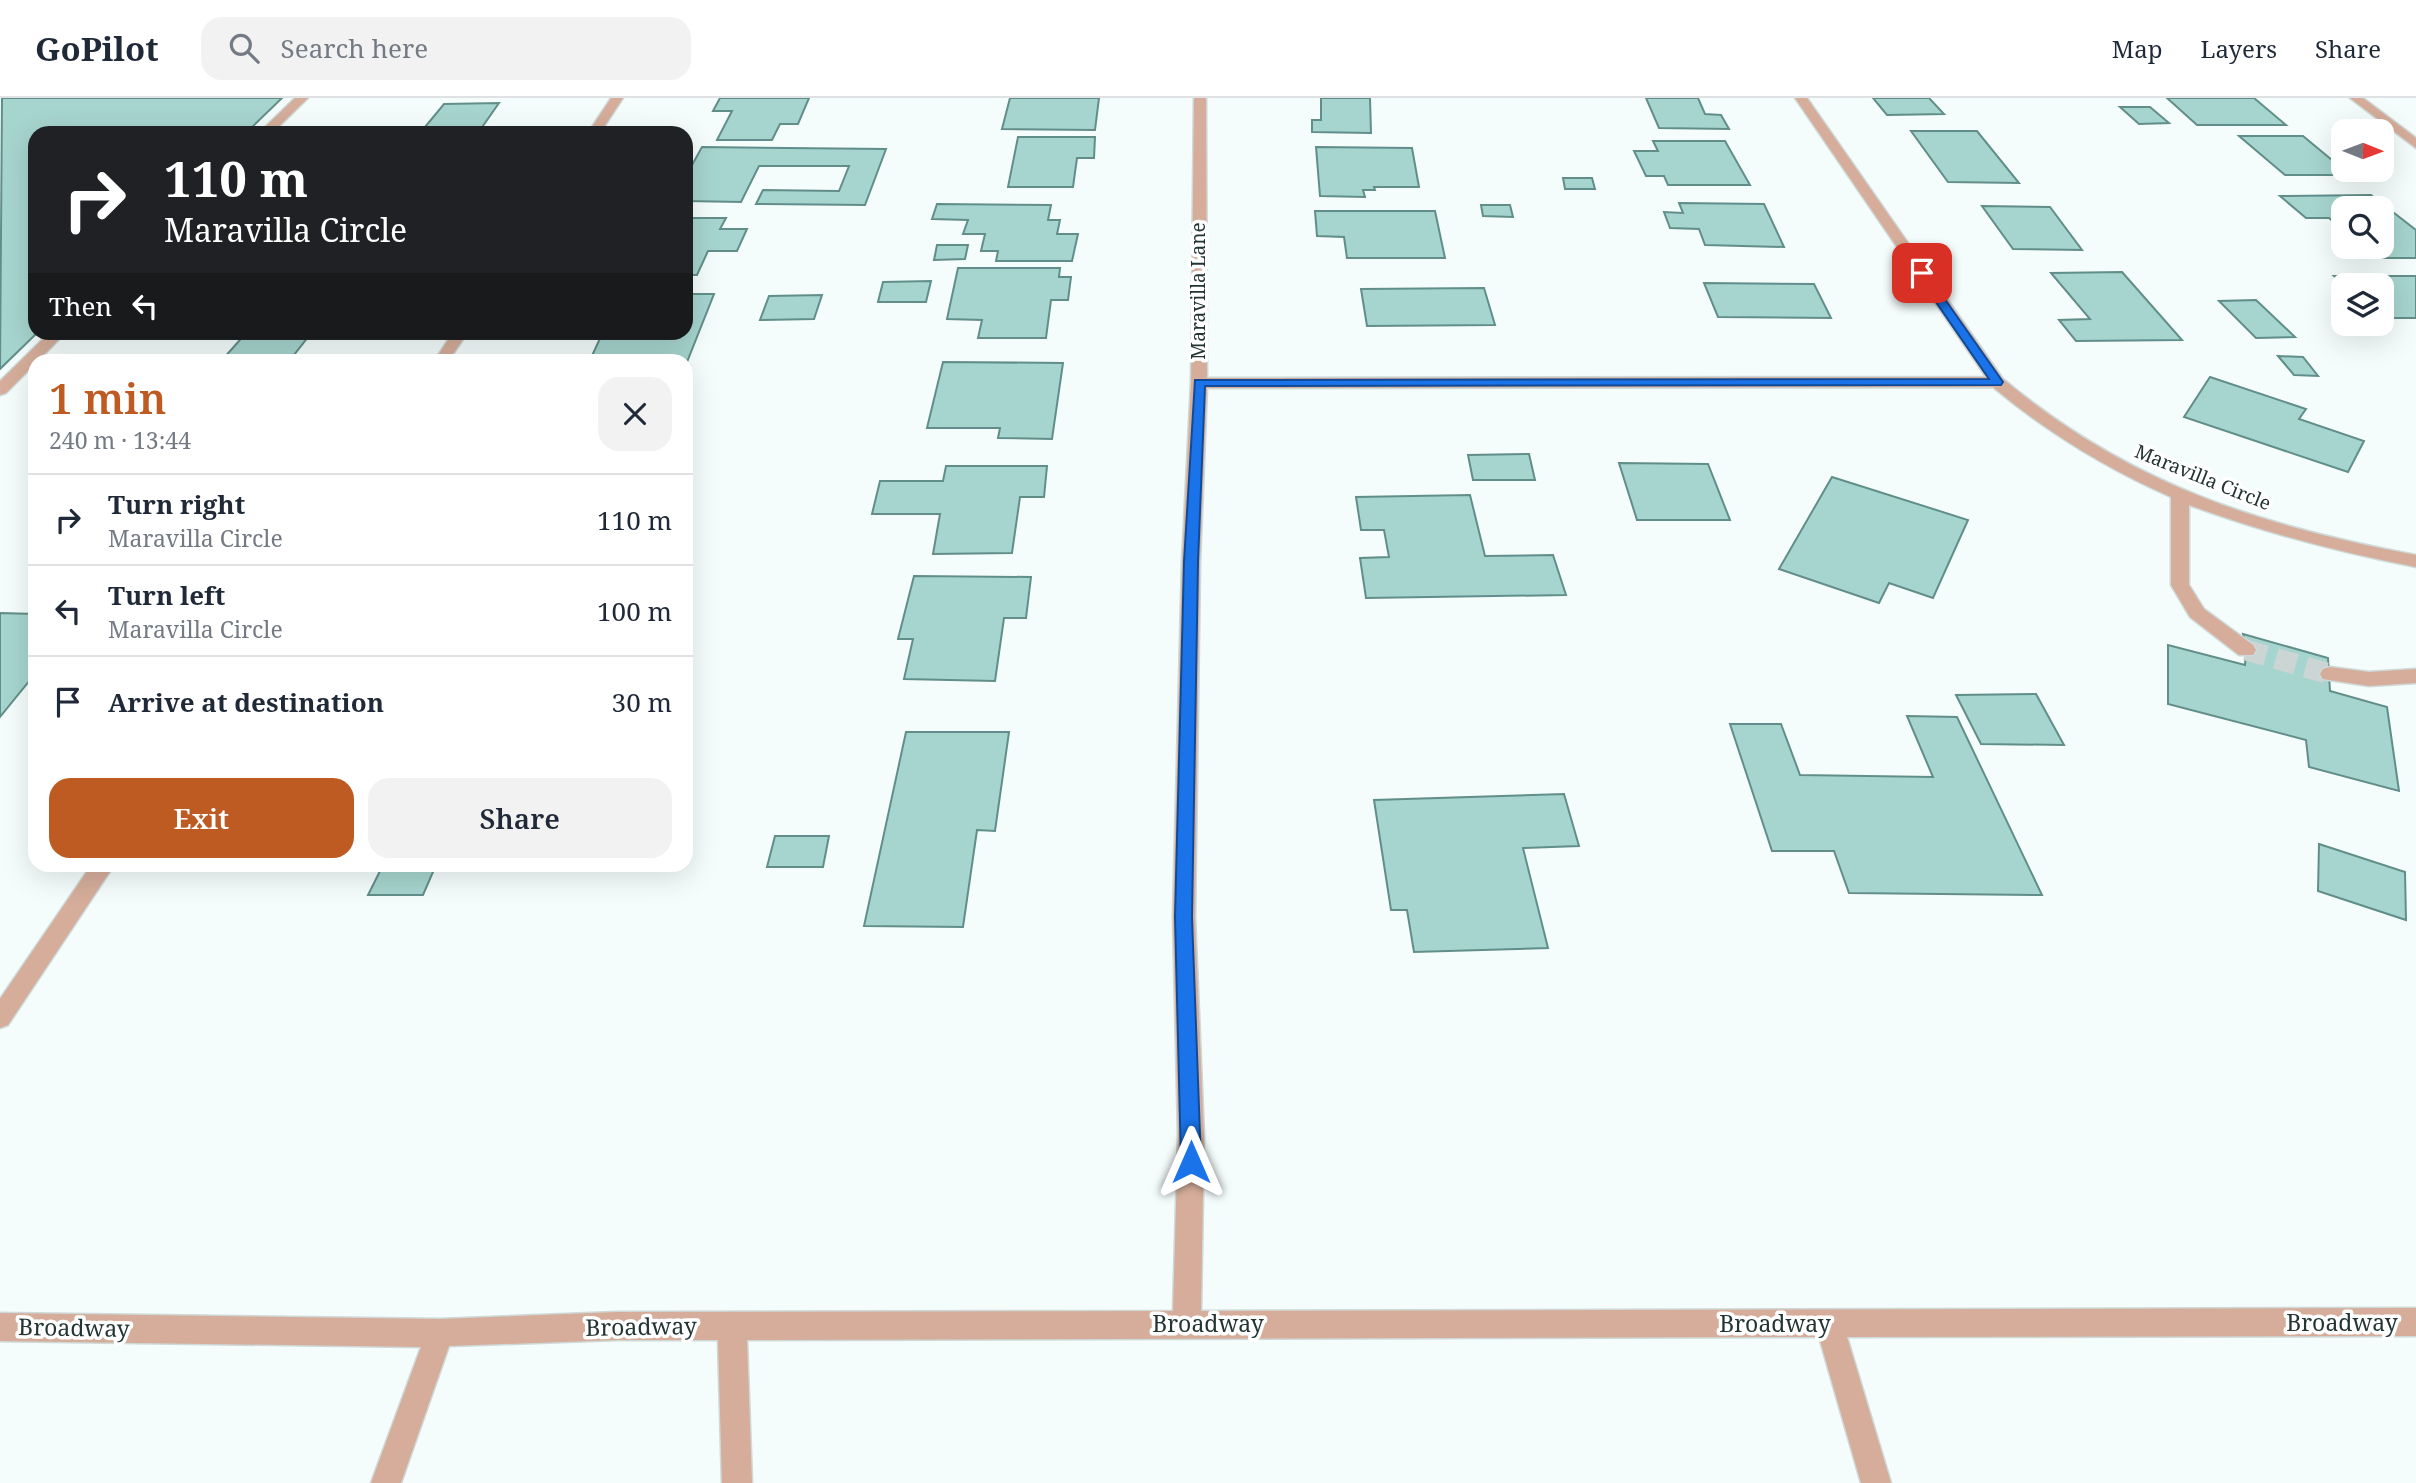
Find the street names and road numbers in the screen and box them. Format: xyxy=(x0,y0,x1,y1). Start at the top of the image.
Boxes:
street label: Maravilla Lane xyxy=(1185,222,1211,360)
street label: Maravilla Circle xyxy=(2131,438,2275,516)
street label: Broadway xyxy=(2286,1306,2398,1338)
street label: Broadway xyxy=(1152,1307,1264,1339)
street label: Broadway xyxy=(1719,1307,1831,1339)
street label: Broadway xyxy=(585,1309,697,1343)
street label: Broadway xyxy=(18,1310,130,1344)

